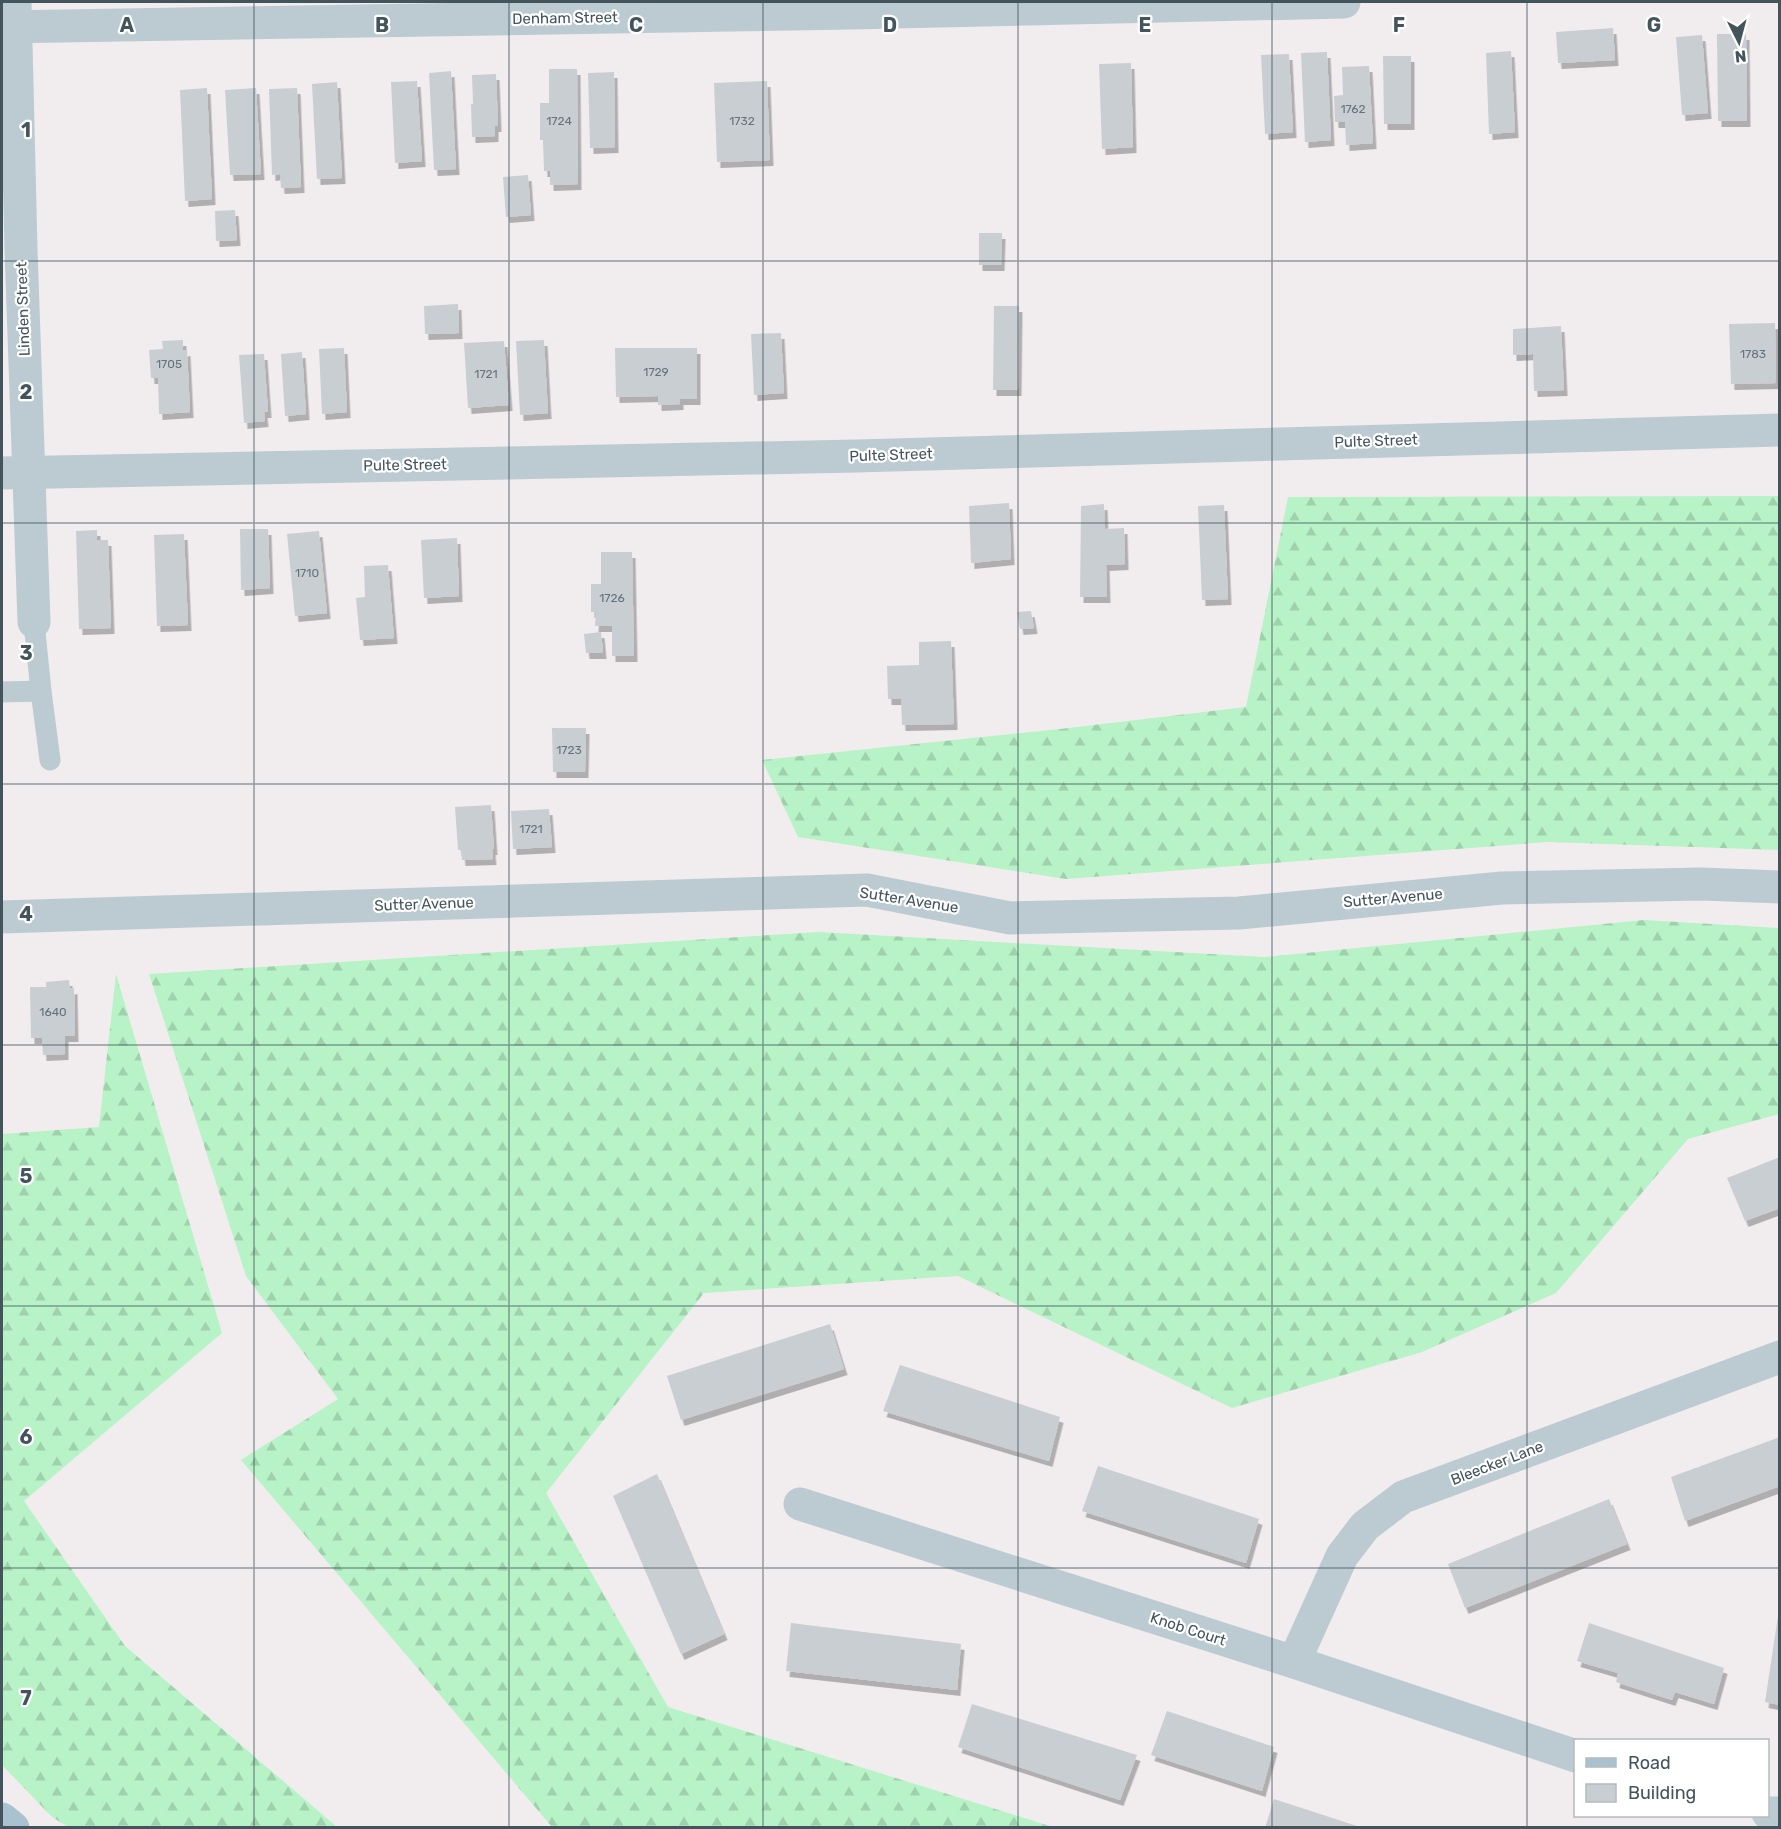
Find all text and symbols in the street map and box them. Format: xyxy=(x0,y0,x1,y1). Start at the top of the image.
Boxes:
street label: Denham Street xyxy=(512,8,618,28)
north arrow xyxy=(1709,12,1769,72)
text: A xyxy=(120,13,135,37)
text: B xyxy=(375,13,389,37)
text: C xyxy=(629,13,643,37)
text: D xyxy=(883,13,897,37)
text: E xyxy=(1139,13,1151,37)
text: F xyxy=(1393,13,1405,37)
text: G xyxy=(1647,13,1661,37)
text: N xyxy=(1734,46,1747,66)
house number: 1762 xyxy=(1340,102,1366,116)
house number: 1724 xyxy=(546,114,572,128)
house number: 1732 xyxy=(729,114,755,128)
text: 1 xyxy=(21,118,31,142)
street label: Linden Street xyxy=(12,261,34,357)
house number: 1783 xyxy=(1740,347,1766,361)
house number: 1705 xyxy=(156,357,182,371)
house number: 1729 xyxy=(643,365,669,379)
house number: 1721 xyxy=(474,367,498,381)
text: 2 xyxy=(20,380,33,404)
street label: Pulte Street xyxy=(1334,431,1418,451)
street label: Pulte Street xyxy=(849,445,933,465)
street label: Pulte Street xyxy=(363,455,447,475)
house number: 1710 xyxy=(295,566,319,580)
house number: 1726 xyxy=(599,591,625,605)
text: 3 xyxy=(19,641,33,665)
house number: 1723 xyxy=(556,743,582,757)
house number: 1721 xyxy=(519,822,543,836)
street label: Sutter Avenue xyxy=(858,883,960,917)
street label: Sutter Avenue xyxy=(1343,885,1443,911)
street label: Sutter Avenue xyxy=(374,893,474,915)
text: 4 xyxy=(19,902,33,926)
house number: 1640 xyxy=(39,1005,67,1019)
text: 5 xyxy=(20,1164,33,1188)
text: 6 xyxy=(19,1425,33,1449)
street label: Bleecker Lane xyxy=(1448,1437,1546,1489)
street label: Knob Court xyxy=(1148,1608,1228,1650)
text: 7 xyxy=(20,1686,32,1710)
legend xyxy=(1574,1739,1769,1817)
text: Road xyxy=(1628,1752,1671,1774)
text: Building xyxy=(1628,1782,1696,1804)

